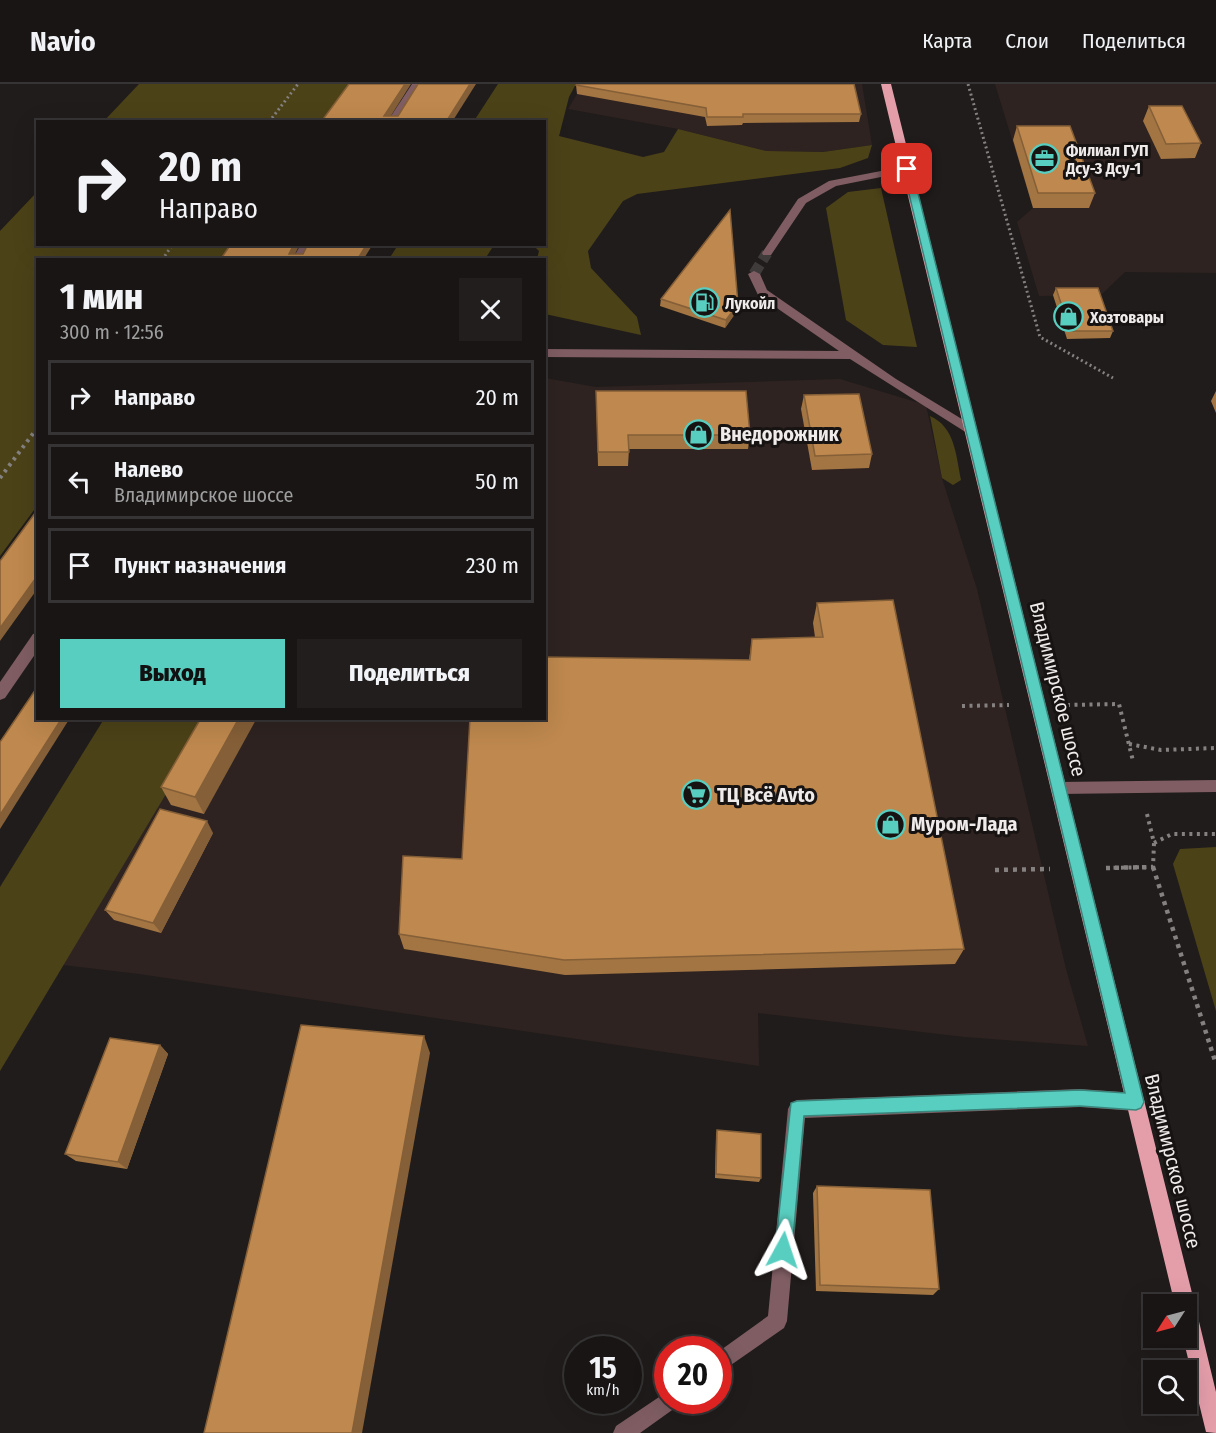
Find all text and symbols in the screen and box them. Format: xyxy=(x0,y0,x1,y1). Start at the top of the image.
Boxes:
text: Navio xyxy=(30,25,96,58)
text: Карта xyxy=(922,28,972,54)
text: Слои xyxy=(1005,28,1049,54)
text: Поделиться xyxy=(1082,28,1186,54)
place label: Филиал ГУП Дсу-3 Дсу-1 xyxy=(1065,141,1149,178)
text: 20 m xyxy=(159,142,242,192)
pin xyxy=(881,143,932,194)
office icon: Филиал ГУП Дсу-3 Дсу-1 xyxy=(1029,143,1061,175)
icon: right xyxy=(60,144,138,222)
icon: arrive xyxy=(890,152,923,185)
text: Направо xyxy=(159,193,258,225)
text: 1 мин xyxy=(60,275,143,319)
button: close xyxy=(459,278,522,341)
fuel station icon: Лукойл xyxy=(688,287,720,319)
place label: Лукойл xyxy=(725,294,775,313)
shop icon: Хозтовары xyxy=(1053,301,1085,333)
place label: Хозтовары xyxy=(1089,308,1164,327)
text: 300 m · 12:56 xyxy=(60,320,164,344)
icon: right xyxy=(63,381,96,414)
text: Направо xyxy=(114,384,195,411)
text: 20 m xyxy=(476,384,519,411)
shop icon: Внедорожник xyxy=(683,418,715,450)
place label: Внедорожник xyxy=(720,422,840,446)
text: Налево xyxy=(114,456,183,483)
icon: left xyxy=(63,465,96,498)
text: 50 m xyxy=(475,468,519,495)
text: Владимирское шоссе xyxy=(114,483,293,507)
icon: arrive xyxy=(63,549,96,582)
text: Пункт назначения xyxy=(114,552,286,579)
text: 230 m xyxy=(466,552,519,579)
street label: Владимирское шоссе xyxy=(1025,599,1091,779)
button: Выход xyxy=(60,639,285,708)
button: Поделиться xyxy=(297,639,522,708)
supermarket icon: ТЦ Всё Avto xyxy=(680,779,712,811)
place label: ТЦ Всё Avto xyxy=(717,783,815,807)
shop icon: Муром-Лада xyxy=(874,808,906,840)
place label: Муром-Лада xyxy=(911,812,1018,836)
street label: Владимирское шоссе xyxy=(1140,1071,1206,1251)
position arrow xyxy=(751,1218,815,1282)
north arrow xyxy=(1143,1294,1197,1348)
map controls xyxy=(1143,1294,1197,1414)
speed limit sign: 20 xyxy=(654,1336,732,1414)
text: 15 xyxy=(589,1350,617,1386)
button: search xyxy=(1143,1360,1197,1414)
text: km/h xyxy=(586,1381,620,1399)

